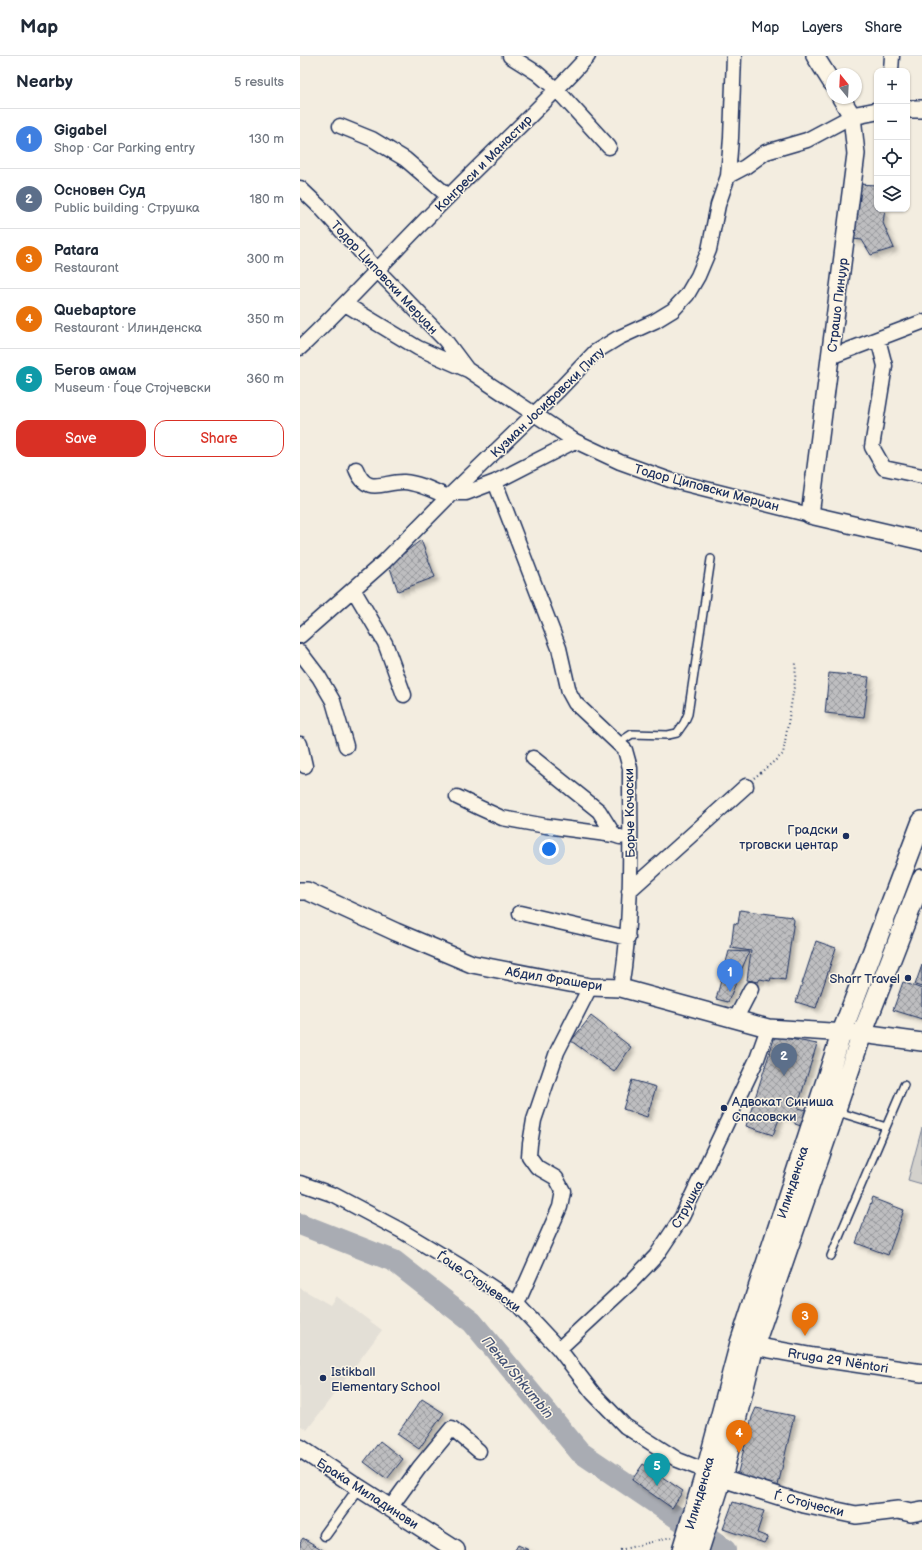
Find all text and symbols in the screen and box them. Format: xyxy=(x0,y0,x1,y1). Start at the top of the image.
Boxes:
text: Map xyxy=(20,16,58,39)
text: Map xyxy=(751,19,779,36)
text: Layers xyxy=(801,19,843,36)
text: Share xyxy=(865,19,902,36)
north arrow xyxy=(826,68,862,104)
map controls xyxy=(874,68,910,212)
button: + xyxy=(874,68,910,104)
text: Nearby xyxy=(16,72,73,92)
text: 5 results xyxy=(234,74,284,90)
button: − xyxy=(874,104,910,140)
street label: Конгреси и Манастир xyxy=(432,111,536,216)
text: Gigabel xyxy=(54,121,107,140)
text: 1 xyxy=(26,131,32,147)
text: 130 m xyxy=(249,131,284,147)
text: Shop · Car Parking entry xyxy=(54,140,195,156)
button: locate xyxy=(874,140,910,176)
button: layers xyxy=(874,176,910,212)
text: Основен Суд xyxy=(54,181,145,200)
text: 2 xyxy=(25,191,33,207)
text: 180 m xyxy=(249,191,284,207)
text: Public building · Струшка xyxy=(54,200,200,216)
street label: Тодор Циповски Мерџан xyxy=(327,218,441,338)
text: Patara xyxy=(54,241,99,260)
text: 3 xyxy=(25,251,33,267)
text: 300 m xyxy=(246,251,284,267)
street label: Страшо Пинџур xyxy=(824,256,852,353)
text: Restaurant xyxy=(54,260,119,276)
text: Quebaptore xyxy=(54,301,136,320)
text: 4 xyxy=(25,311,33,327)
text: 350 m xyxy=(247,311,284,327)
text: Restaurant · Илинденска xyxy=(54,320,202,336)
street label: Кузман Јосифовски Питу xyxy=(488,344,608,461)
text: Бегов амам xyxy=(54,361,137,380)
text: 5 xyxy=(25,371,33,387)
text: 360 m xyxy=(246,371,284,387)
text: Museum · Ѓоце Стојчевски xyxy=(54,380,211,396)
button: Save xyxy=(16,420,146,457)
button: Share xyxy=(154,420,284,457)
street label: Тодор Циповски Мерџан xyxy=(632,461,781,515)
street label: Борче Кочоски xyxy=(621,768,639,858)
place label: Градски трговски центар xyxy=(739,822,839,853)
marker: Градски трговски центар xyxy=(841,831,851,841)
your location xyxy=(539,839,559,859)
pin: 1 xyxy=(717,959,743,992)
street label: Абдил Фрашери xyxy=(503,963,603,995)
place label: Sharr Travel xyxy=(829,971,900,987)
marker: Sharr Travel xyxy=(903,973,913,983)
pin: 2 xyxy=(771,1043,797,1076)
place label: Адвокат Синиша Спасовски xyxy=(731,1094,834,1125)
marker: Адвокат Синиша Спасовски xyxy=(719,1103,729,1113)
street label: Илинденска xyxy=(774,1144,812,1220)
street label: Струшка xyxy=(668,1177,708,1231)
street label: Ѓоце Стојчевски xyxy=(433,1247,524,1316)
pin: 3 xyxy=(792,1303,818,1336)
water label: Пена/Shkumbin xyxy=(478,1333,557,1422)
street label: Rruga 29 Nëntori xyxy=(786,1345,889,1377)
place label: Istikball Elementary School xyxy=(331,1364,440,1395)
marker: Istikball Elementary School xyxy=(318,1373,328,1383)
pin: 4 xyxy=(726,1420,752,1453)
pin: 5 xyxy=(644,1453,670,1486)
street label: Браќа Миладинови xyxy=(313,1455,421,1533)
street label: Илинденска xyxy=(682,1455,718,1531)
street label: Ѓ. Стојчески xyxy=(772,1487,846,1520)

